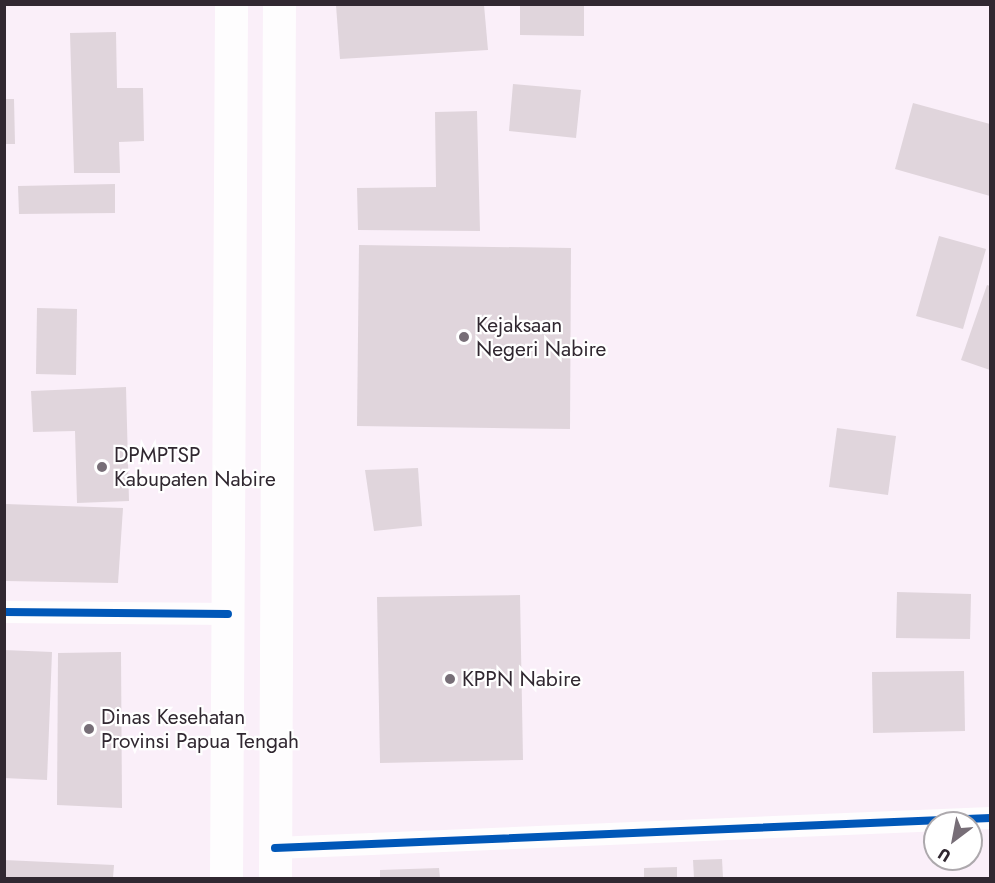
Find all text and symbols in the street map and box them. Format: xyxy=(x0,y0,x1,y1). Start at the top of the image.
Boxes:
place label: Kejaksaan Negeri Nabire xyxy=(476,312,606,362)
marker: Kejaksaan Negeri Nabire xyxy=(457,330,471,344)
place label: DPMPTSP Kabupaten Nabire xyxy=(114,442,276,492)
marker: DPMPTSP Kabupaten Nabire xyxy=(95,460,109,474)
place label: KPPN Nabire xyxy=(462,666,581,692)
marker: KPPN Nabire xyxy=(443,672,457,686)
place label: Dinas Kesehatan Provinsi Papua Tengah xyxy=(101,704,299,754)
marker: Dinas Kesehatan Provinsi Papua Tengah xyxy=(82,722,96,736)
north arrow xyxy=(923,811,983,871)
text: U xyxy=(933,842,955,868)

